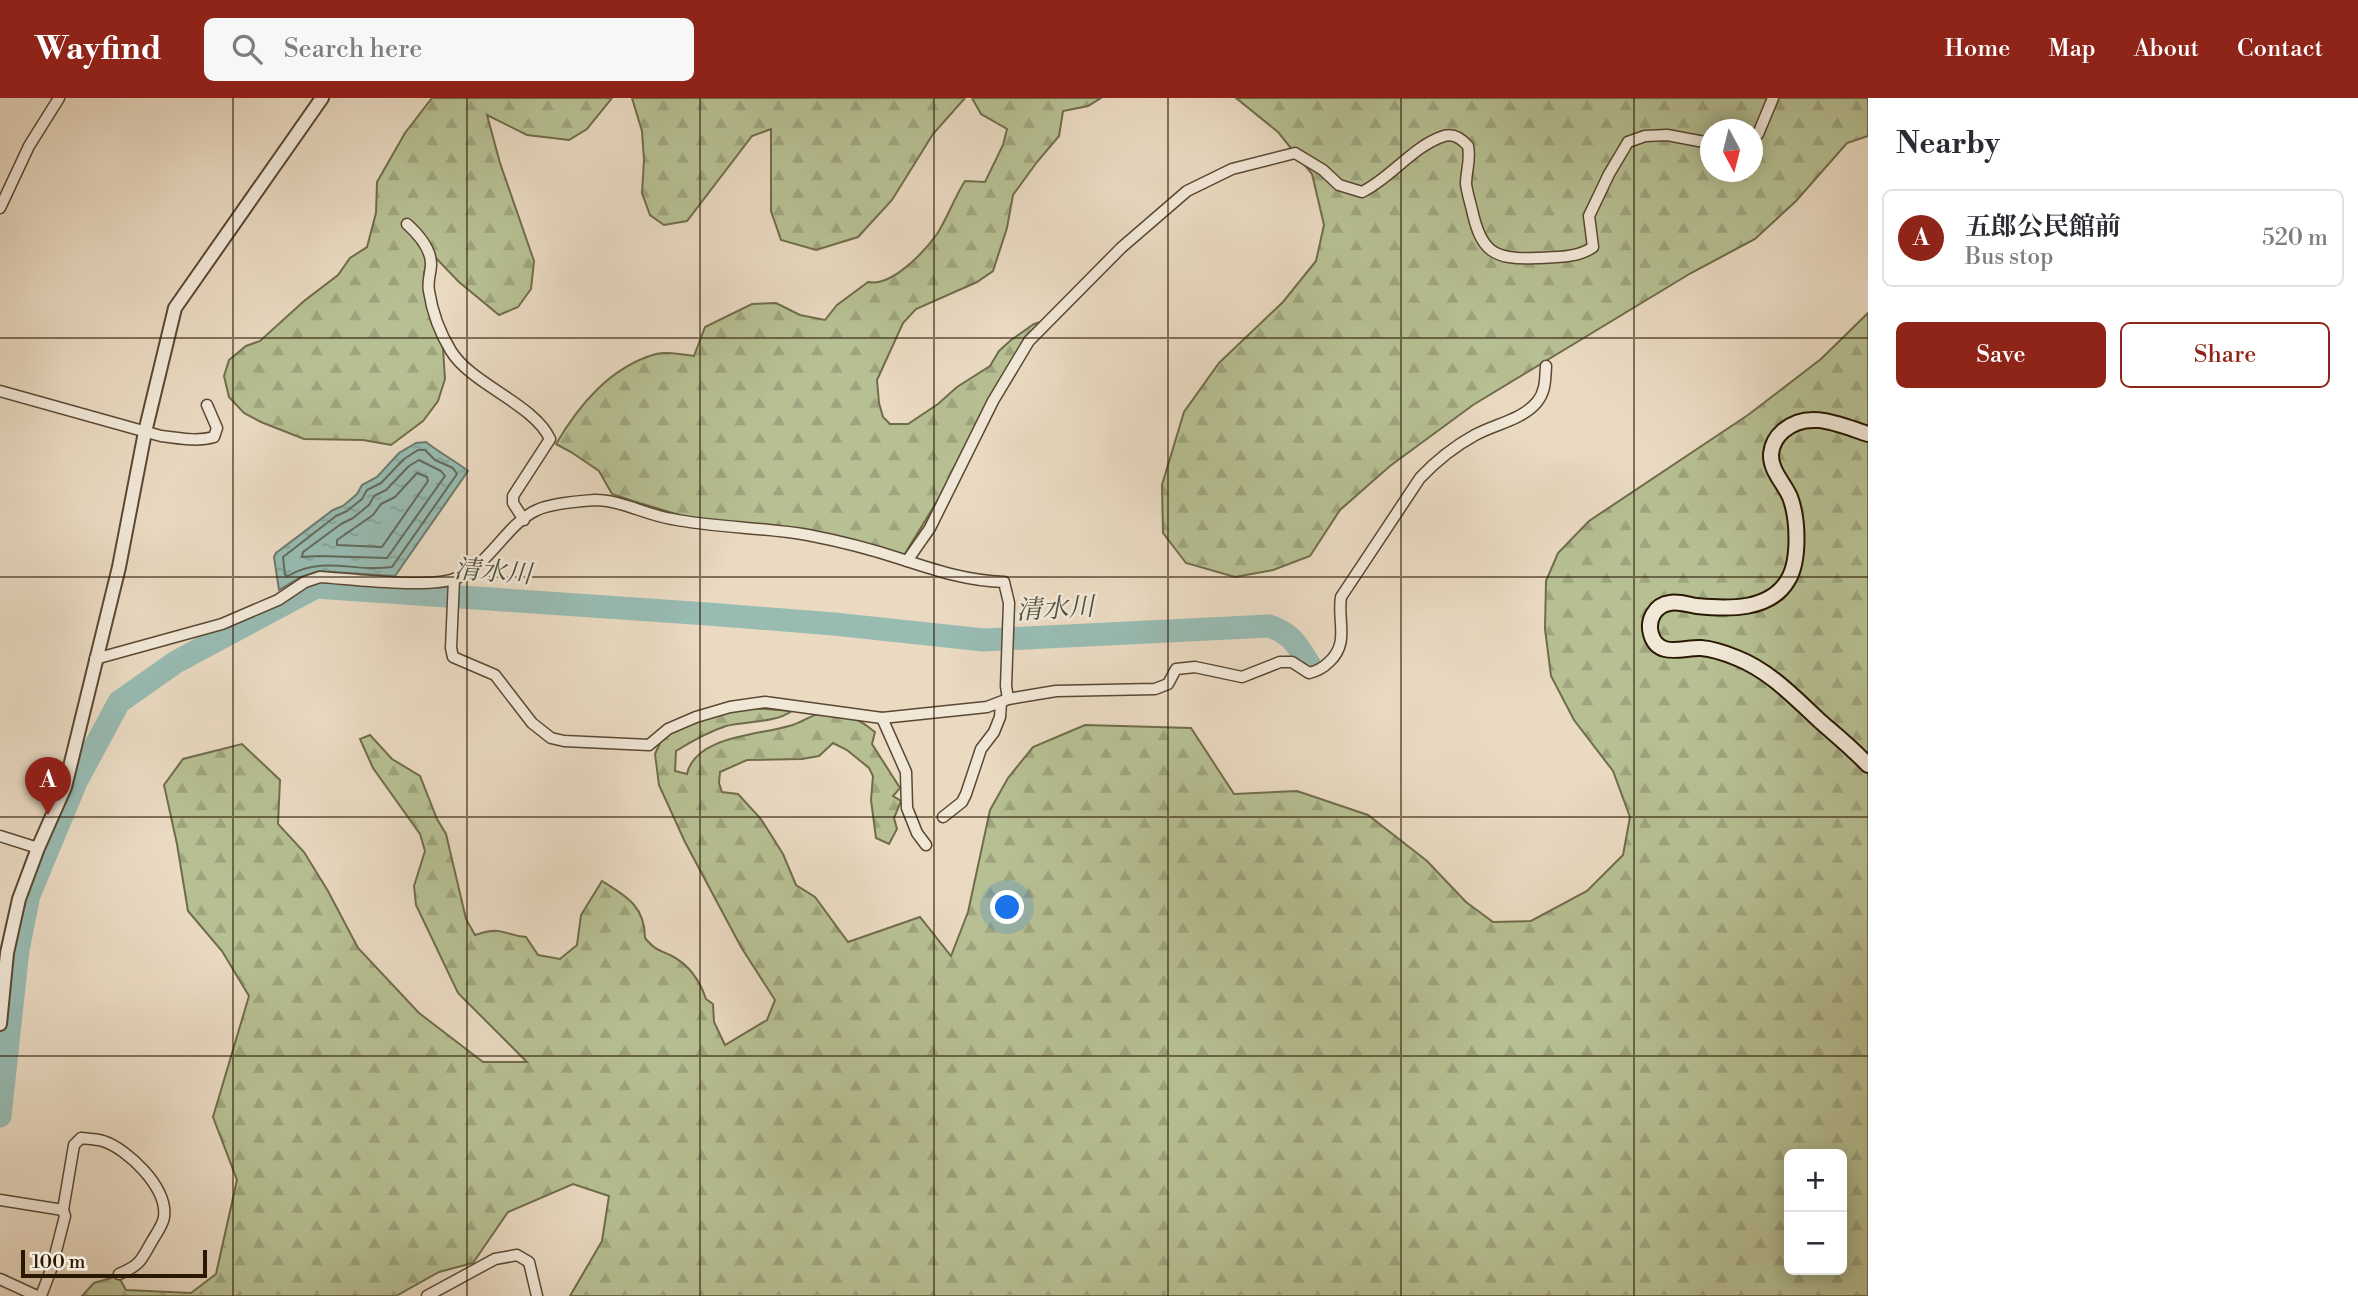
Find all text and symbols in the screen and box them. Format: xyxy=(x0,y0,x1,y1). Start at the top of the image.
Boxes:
search box xyxy=(204,18,694,81)
text: Wayfind xyxy=(35,29,162,70)
icon: search xyxy=(228,30,266,68)
text: Search here xyxy=(284,33,422,65)
text: Home xyxy=(1945,34,2010,64)
text: Map xyxy=(2048,34,2096,64)
text: About xyxy=(2134,34,2199,64)
text: Contact xyxy=(2237,34,2323,64)
north arrow xyxy=(1700,119,1763,182)
text: Nearby xyxy=(1896,125,2000,163)
text: 五郎公民館前 xyxy=(1965,211,2121,243)
text: A xyxy=(1913,224,1929,252)
text: 520 m xyxy=(2262,224,2328,252)
text: Bus stop xyxy=(1965,243,2053,271)
button: Save xyxy=(1896,322,2106,388)
button: Share xyxy=(2120,322,2330,388)
water label: 清水川 xyxy=(453,553,536,591)
water label: 清水川 xyxy=(1015,591,1098,627)
pin: A xyxy=(25,757,71,815)
your location xyxy=(990,890,1024,924)
map controls xyxy=(1784,1149,1847,1275)
button: + xyxy=(1784,1149,1847,1212)
button: − xyxy=(1784,1212,1847,1275)
scale bar xyxy=(21,1247,206,1279)
text: 100 m xyxy=(32,1250,85,1274)

